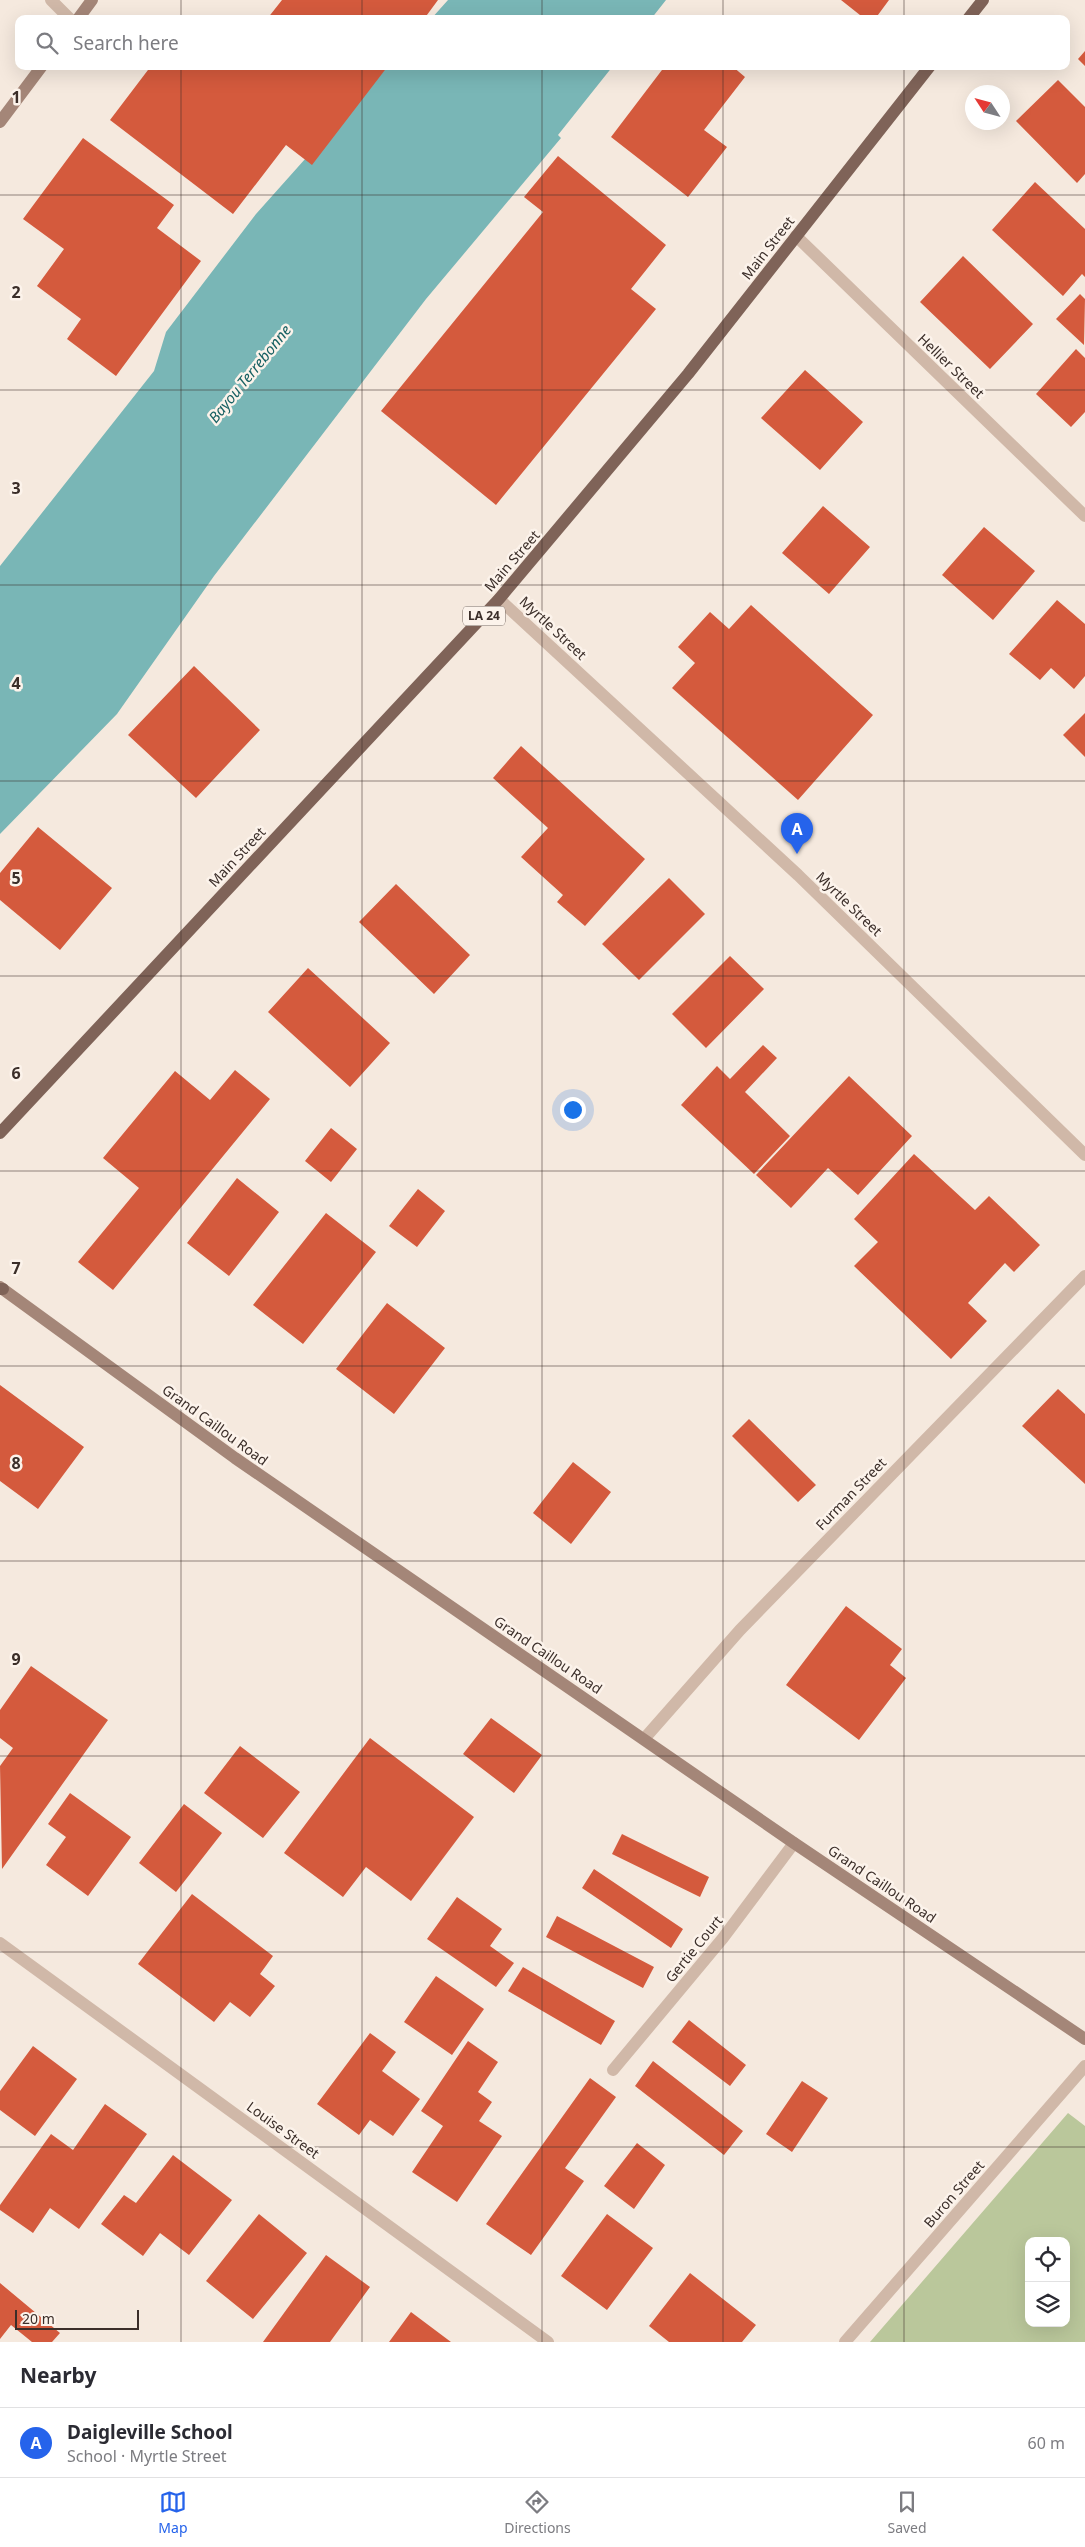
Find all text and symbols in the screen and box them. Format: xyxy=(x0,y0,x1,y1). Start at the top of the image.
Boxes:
search box xyxy=(15,15,1070,70)
icon: search xyxy=(33,29,61,57)
text: Search here xyxy=(73,30,179,56)
north arrow xyxy=(965,85,1010,130)
text: 1 xyxy=(11,86,21,108)
street label: Main Street xyxy=(737,212,798,283)
text: 2 xyxy=(11,281,21,303)
water label: Bayou Terrebonne xyxy=(203,320,295,427)
street label: Hellier Street xyxy=(914,329,989,402)
text: 3 xyxy=(11,477,21,499)
street label: Main Street xyxy=(480,526,544,595)
street label: Myrtle Street xyxy=(516,592,591,664)
road number: LA 24 xyxy=(463,606,505,626)
text: 4 xyxy=(11,672,21,694)
pin: A xyxy=(781,813,813,854)
street label: Main Street xyxy=(204,823,269,891)
text: 5 xyxy=(11,867,21,889)
street label: Myrtle Street xyxy=(812,867,886,940)
text: 6 xyxy=(11,1062,21,1084)
your location xyxy=(560,1097,586,1123)
text: 7 xyxy=(11,1257,21,1279)
street label: Grand Caillou Road xyxy=(159,1380,272,1469)
text: 8 xyxy=(11,1452,21,1474)
street label: Furman Street xyxy=(811,1453,890,1534)
street label: Grand Caillou Road xyxy=(491,1611,606,1698)
text: 9 xyxy=(11,1648,21,1670)
street label: Grand Caillou Road xyxy=(825,1840,940,1927)
street label: Gertie Court xyxy=(661,1911,726,1986)
street label: Louise Street xyxy=(243,2097,323,2162)
street label: Buron Street xyxy=(919,2156,988,2231)
map controls xyxy=(1025,2237,1070,2327)
button: locate xyxy=(1025,2237,1070,2282)
button: layers xyxy=(1025,2282,1070,2327)
scale bar xyxy=(15,2307,139,2330)
text: 20 m xyxy=(22,2309,55,2328)
text: Nearby xyxy=(20,2361,96,2389)
text: Daigleville School xyxy=(67,2419,233,2445)
text: A xyxy=(30,2432,42,2454)
text: 60 m xyxy=(1028,2432,1065,2454)
text: School · Myrtle Street xyxy=(67,2445,227,2467)
tab: Map xyxy=(158,2488,188,2537)
tab: Directions xyxy=(504,2488,571,2537)
tab: Saved xyxy=(887,2488,927,2537)

